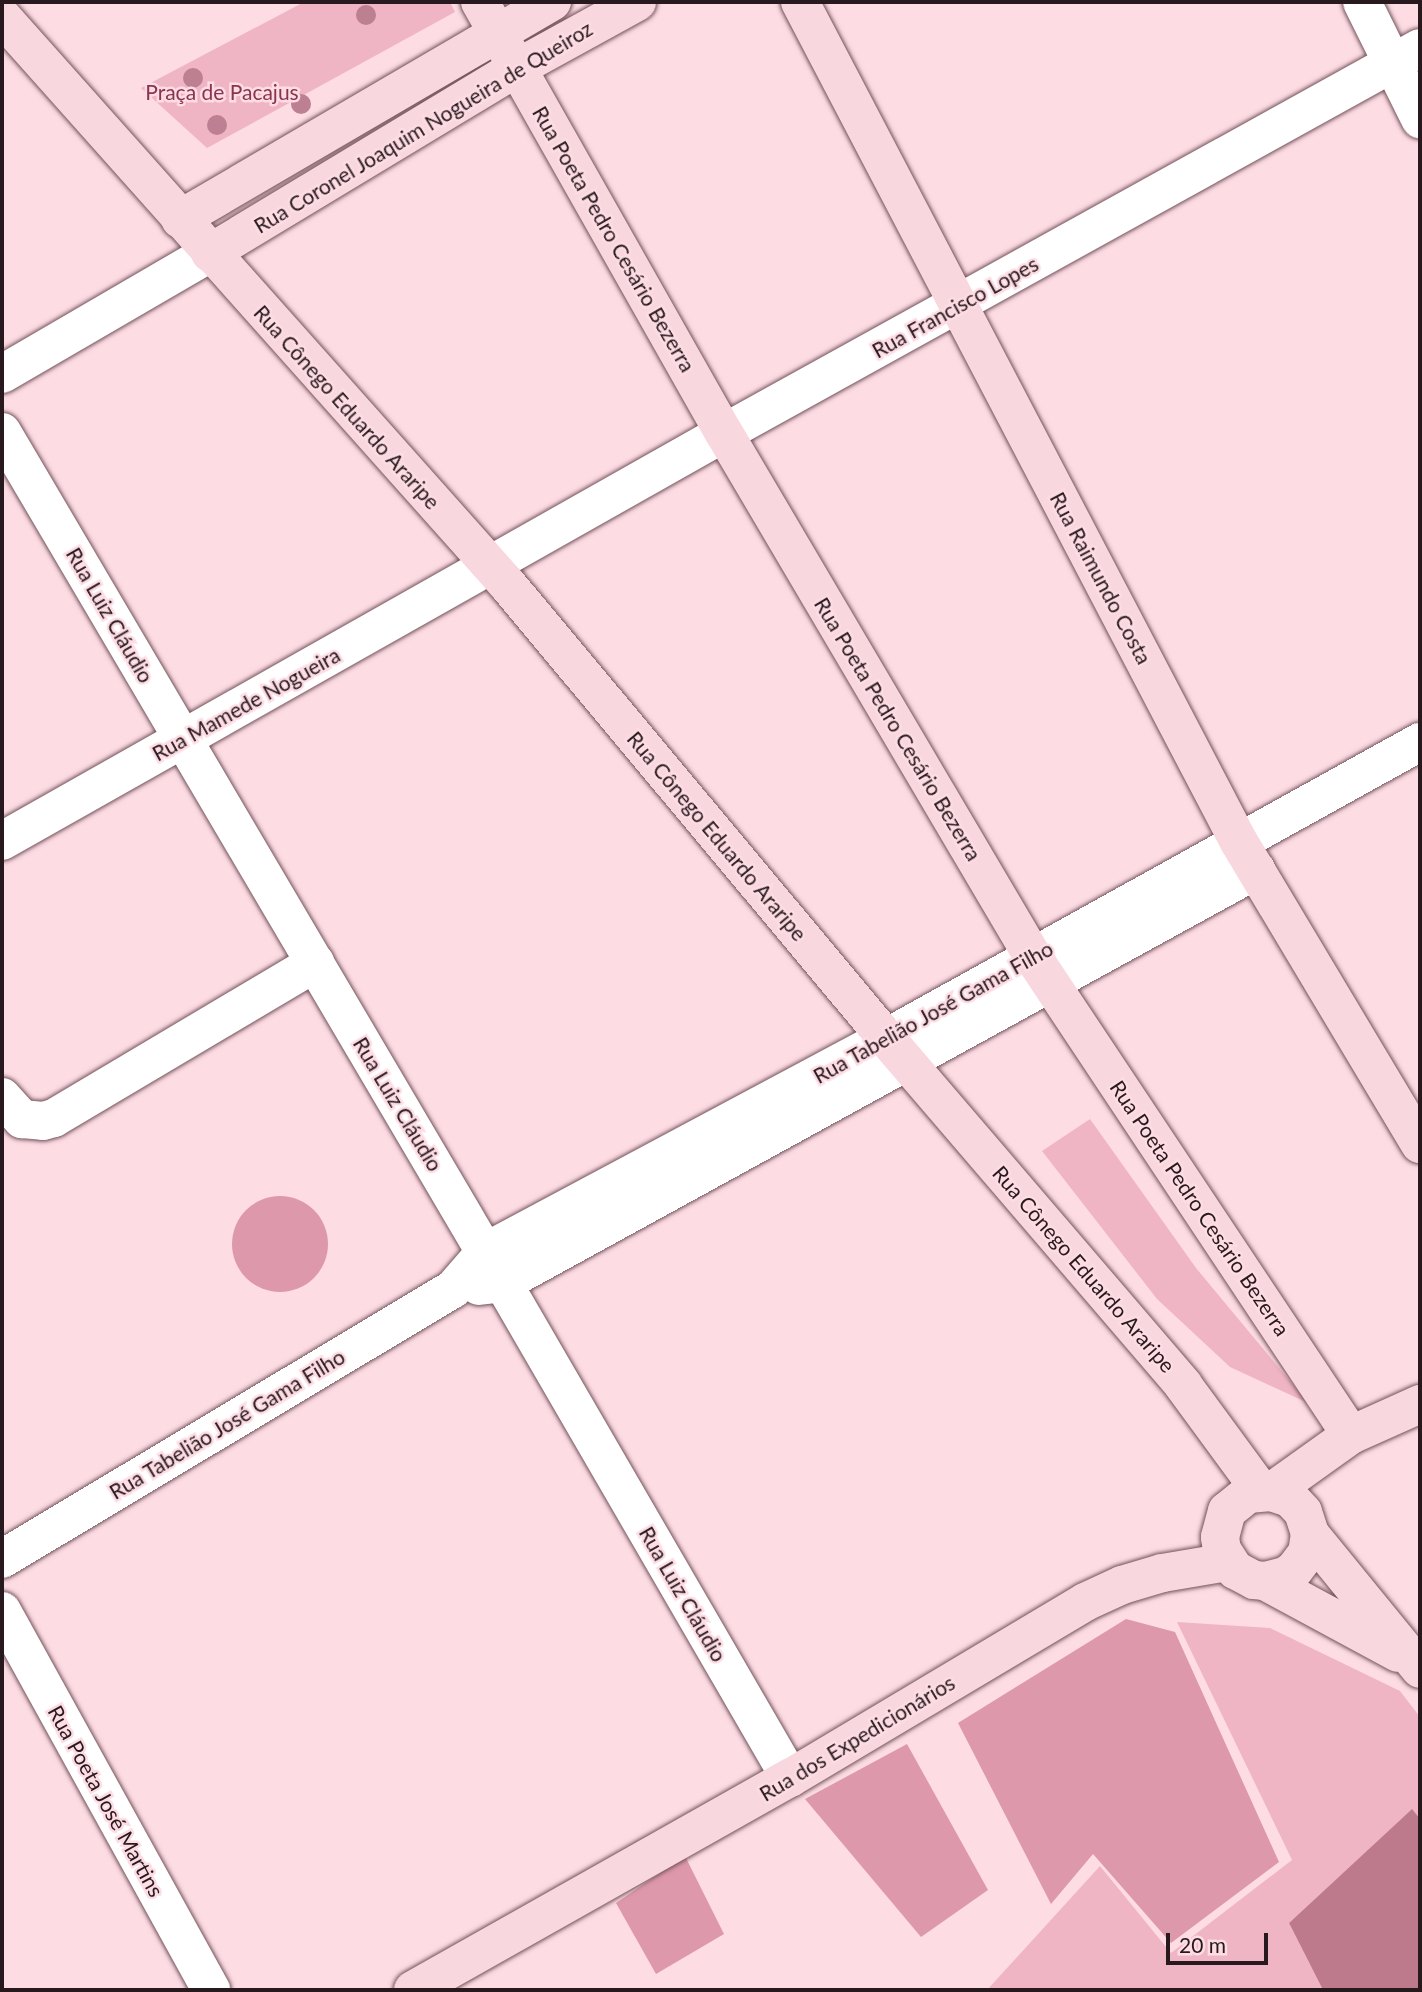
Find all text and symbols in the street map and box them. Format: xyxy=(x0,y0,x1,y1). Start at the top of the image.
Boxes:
street label: Rua Coronel Joaquim Nogueira de Queiroz xyxy=(249,16,597,238)
park label: Praça de Pacajus xyxy=(145,79,299,105)
street label: Rua Poeta Pedro Cesário Bezerra xyxy=(527,102,701,376)
street label: Rua Francisco Lopes xyxy=(868,251,1042,363)
street label: Rua Cônego Eduardo Araripe xyxy=(249,300,445,514)
street label: Rua Raimundo Costa xyxy=(1045,488,1157,668)
street label: Rua Luiz Cláudio xyxy=(61,543,159,687)
street label: Rua Poeta Pedro Cesário Bezerra xyxy=(809,593,987,865)
street label: Rua Mamede Nogueira xyxy=(148,642,344,766)
street label: Rua Cônego Eduardo Araripe xyxy=(622,726,812,946)
street label: Rua Tabelião José Gama Filho xyxy=(808,935,1058,1089)
street label: Rua Luiz Cláudio xyxy=(348,1032,448,1176)
street label: Rua Poeta Pedro Cesário Bezerra xyxy=(1105,1075,1295,1341)
street label: Rua Cônego Eduardo Araripe xyxy=(987,1160,1181,1378)
street label: Rua Tabelião José Gama Filho xyxy=(104,1343,350,1505)
street label: Rua Luiz Cláudio xyxy=(634,1522,732,1666)
street label: Rua dos Expedicionários xyxy=(755,1670,959,1806)
street label: Rua Poeta José Martins xyxy=(43,1701,169,1901)
scale bar xyxy=(1170,1918,1272,1962)
text: 20 m xyxy=(1179,1932,1226,1957)

